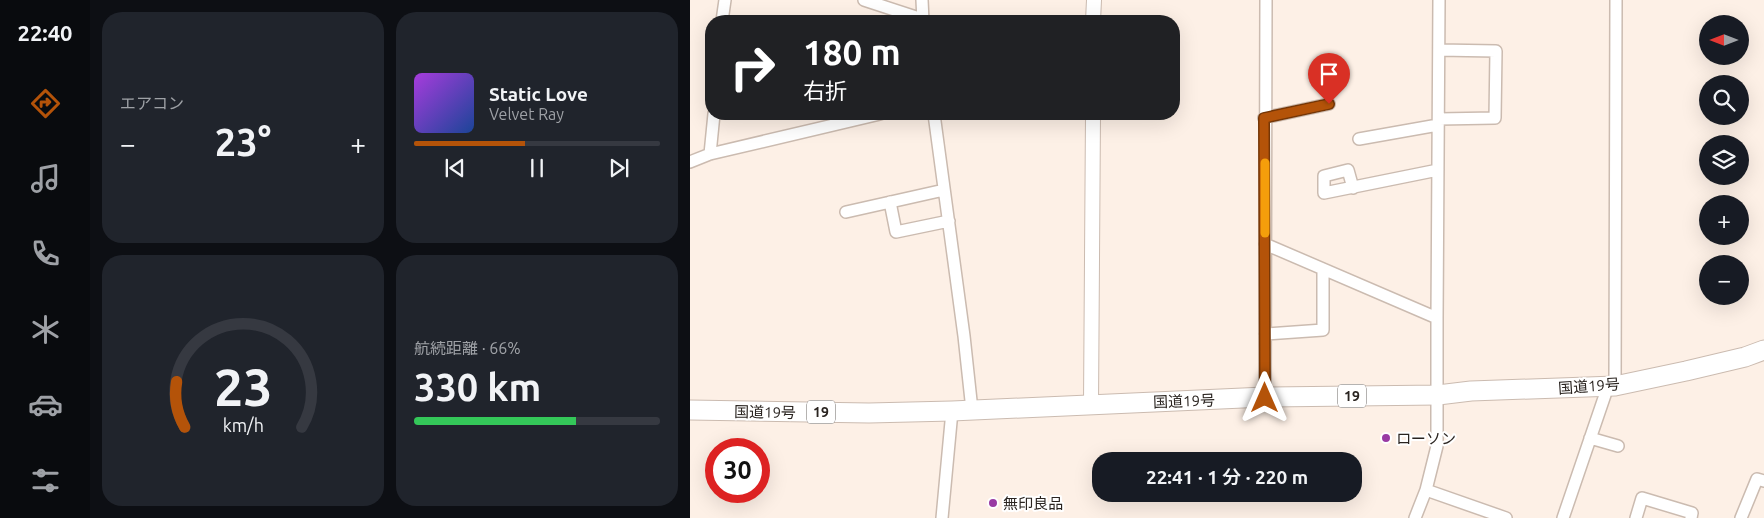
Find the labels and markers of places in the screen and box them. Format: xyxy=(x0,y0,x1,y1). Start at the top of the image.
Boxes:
pin xyxy=(1308,53,1350,104)
place label: ローソン xyxy=(1396,430,1456,447)
marker: ローソン xyxy=(1380,432,1392,444)
place label: 無印良品 xyxy=(1003,495,1063,512)
marker: 無印良品 xyxy=(987,497,999,509)

